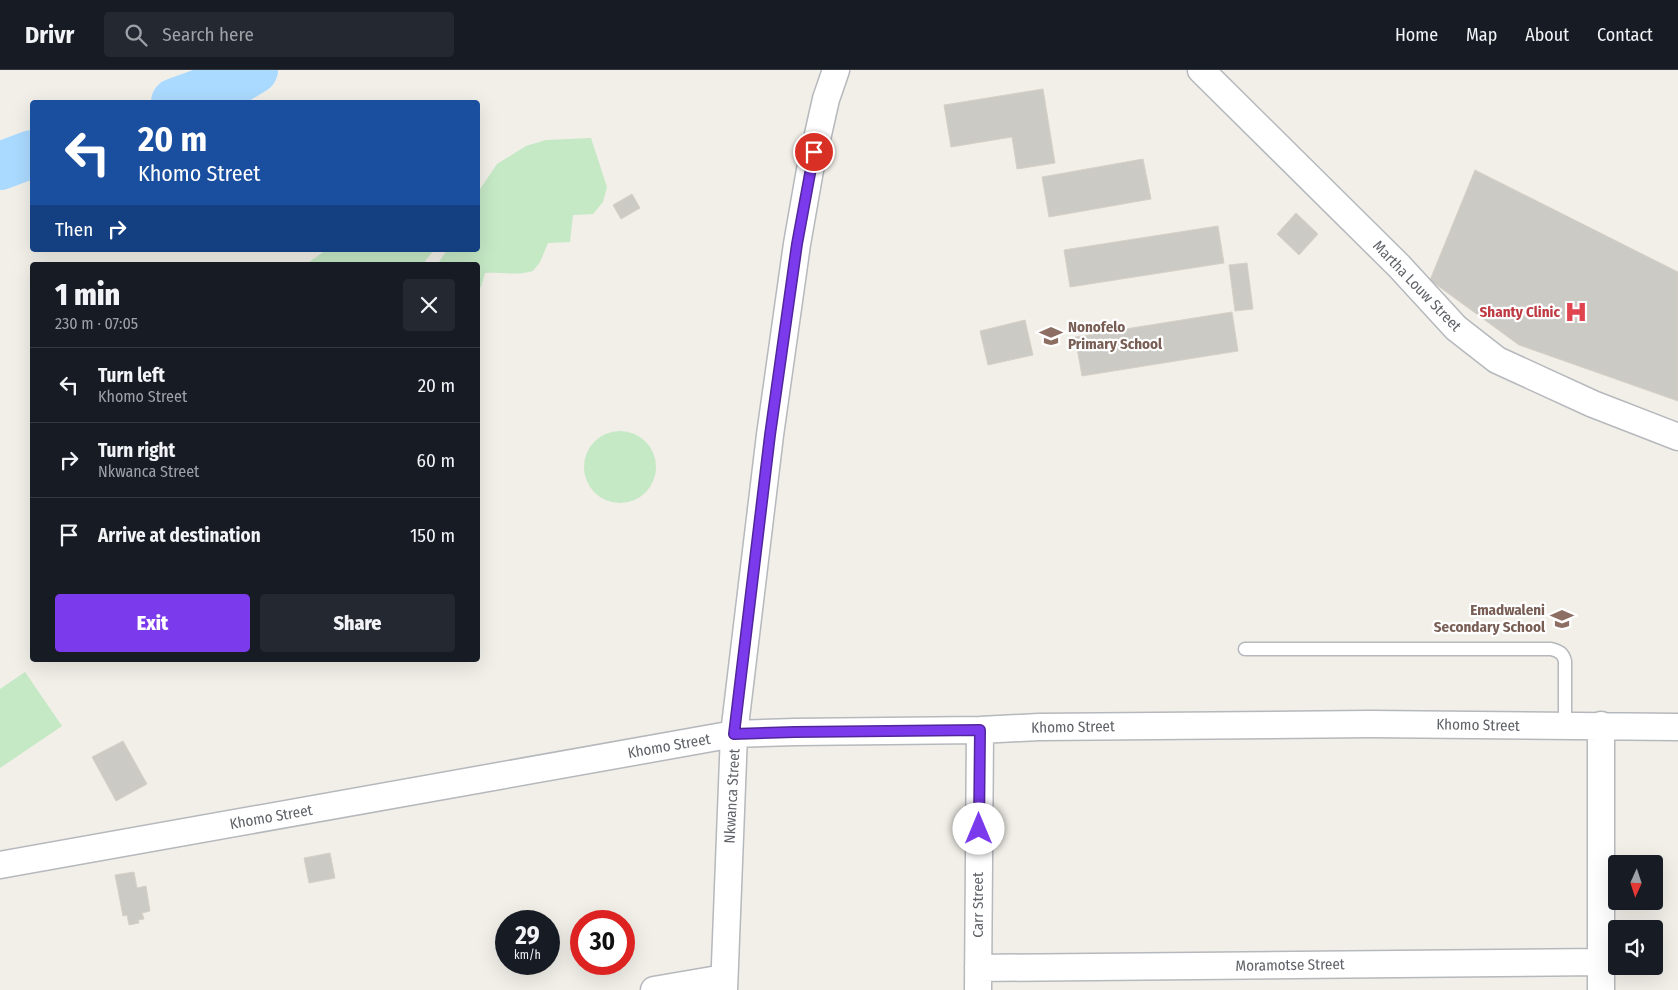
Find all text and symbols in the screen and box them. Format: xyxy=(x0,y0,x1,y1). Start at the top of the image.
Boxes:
search box xyxy=(104,12,454,57)
text: Drivr xyxy=(25,21,74,49)
icon: search xyxy=(122,21,150,49)
text: Search here xyxy=(162,23,254,46)
text: Home xyxy=(1395,24,1438,46)
text: Map xyxy=(1466,24,1497,46)
text: About xyxy=(1525,24,1569,46)
text: Contact xyxy=(1597,24,1653,46)
text: 20 m xyxy=(138,118,207,160)
icon: left xyxy=(55,120,120,185)
pin xyxy=(793,131,835,173)
icon: arrive xyxy=(800,138,828,166)
text: Khomo Street xyxy=(138,160,261,187)
icon: right xyxy=(103,215,131,243)
text: Then xyxy=(55,218,93,241)
street label: Martha Louw Street xyxy=(1369,237,1465,335)
text: 1 min xyxy=(55,277,120,313)
button: close xyxy=(403,279,455,331)
hospital icon: Shanty Clinic xyxy=(1563,299,1589,325)
place label: Shanty Clinic xyxy=(1480,303,1560,321)
text: 230 m · 07:05 xyxy=(55,314,138,333)
place label: Nonofelo Primary School xyxy=(1068,318,1163,353)
school or university icon: Nonofelo Primary School xyxy=(1038,323,1064,349)
text: Turn left xyxy=(98,364,165,387)
icon: left xyxy=(55,371,83,399)
text: 20 m xyxy=(418,374,455,397)
text: Khomo Street xyxy=(98,387,187,406)
text: Turn right xyxy=(98,439,175,462)
icon: right xyxy=(55,446,83,474)
text: 60 m xyxy=(417,449,455,472)
text: Nkwanca Street xyxy=(98,462,199,481)
icon: arrive xyxy=(55,521,83,549)
text: Arrive at destination xyxy=(98,524,261,547)
text: 150 m xyxy=(410,524,455,547)
button: Exit xyxy=(55,594,250,652)
button: Share xyxy=(260,594,455,652)
place label: Emadwaleni Secondary School xyxy=(1434,601,1546,636)
school or university icon: Emadwaleni Secondary School xyxy=(1549,606,1575,632)
street label: Khomo Street xyxy=(1436,715,1520,735)
street label: Khomo Street xyxy=(1031,717,1115,737)
street label: Khomo Street xyxy=(626,730,712,762)
street label: Nkwanca Street xyxy=(721,748,743,844)
street label: Khomo Street xyxy=(228,801,314,833)
position arrow xyxy=(952,802,1004,854)
north arrow xyxy=(1608,855,1662,910)
map controls xyxy=(1608,855,1663,975)
street label: Carr Street xyxy=(969,872,987,938)
speed limit sign: 30 xyxy=(570,910,635,975)
button: sound xyxy=(1608,920,1663,975)
text: 29 xyxy=(515,921,540,951)
text: km/h xyxy=(514,948,541,962)
street label: Moramotse Street xyxy=(1235,955,1345,975)

